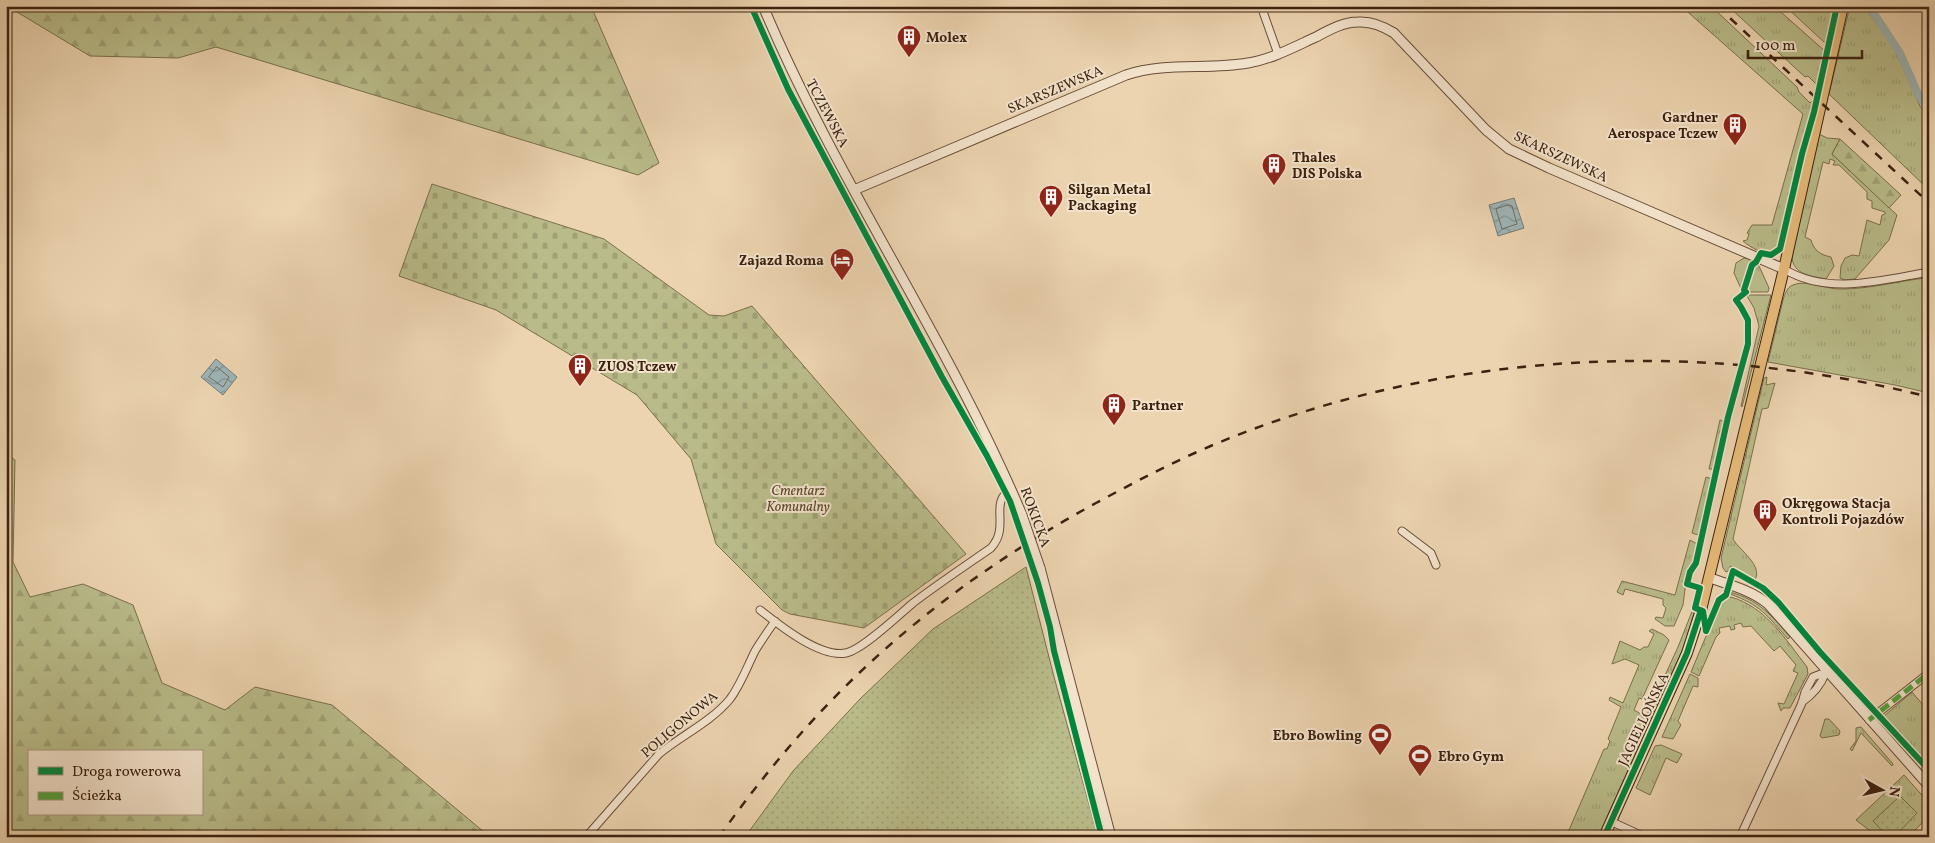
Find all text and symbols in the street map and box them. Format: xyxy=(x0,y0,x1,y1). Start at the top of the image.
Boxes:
building icon: Molex xyxy=(896,24,922,58)
scale bar xyxy=(1748,28,1861,60)
place label: Molex xyxy=(926,29,967,48)
text: 100 m xyxy=(1755,36,1795,57)
street label: SKARSZEWSKA xyxy=(1005,62,1106,119)
street label: TCZEWSKA xyxy=(801,76,853,151)
place label: Gardner Aerospace Tczew xyxy=(1608,109,1718,144)
building icon: Gardner Aerospace Tczew xyxy=(1722,112,1748,146)
street label: SKARSZEWSKA xyxy=(1510,127,1611,188)
place label: Thales DIS Polska xyxy=(1292,149,1363,184)
building icon: Thales DIS Polska xyxy=(1261,152,1287,186)
place label: Silgan Metal Packaging xyxy=(1068,181,1151,216)
building icon: Silgan Metal Packaging xyxy=(1038,184,1064,218)
hotel icon: Zajazd Roma xyxy=(829,247,855,281)
place label: Zajazd Roma xyxy=(739,252,824,271)
building icon: ZUOS Tczew xyxy=(567,353,593,387)
place label: ZUOS Tczew xyxy=(598,358,677,377)
building icon: Partner xyxy=(1101,392,1127,426)
place label: Partner xyxy=(1132,397,1184,416)
park label: Cmentarz Komunalny xyxy=(766,482,831,517)
street label: ROKICKA xyxy=(1015,485,1054,550)
place label: Okręgowa Stacja Kontroli Pojazdów xyxy=(1782,495,1904,530)
building icon: Okręgowa Stacja Kontroli Pojazdów xyxy=(1752,498,1778,532)
street label: JAGIELLOŃSKA xyxy=(1614,670,1674,769)
street label: POLIGONOWA xyxy=(638,687,722,763)
sports icon: Ebro Bowling xyxy=(1367,722,1393,756)
place label: Ebro Bowling xyxy=(1273,727,1362,746)
sports icon: Ebro Gym xyxy=(1407,743,1433,777)
place label: Ebro Gym xyxy=(1438,748,1504,767)
legend xyxy=(28,750,202,816)
text: Droga rowerowa xyxy=(72,762,181,783)
north arrow xyxy=(1858,766,1908,816)
text: N xyxy=(1883,785,1904,798)
text: Ścieżka xyxy=(72,786,122,807)

